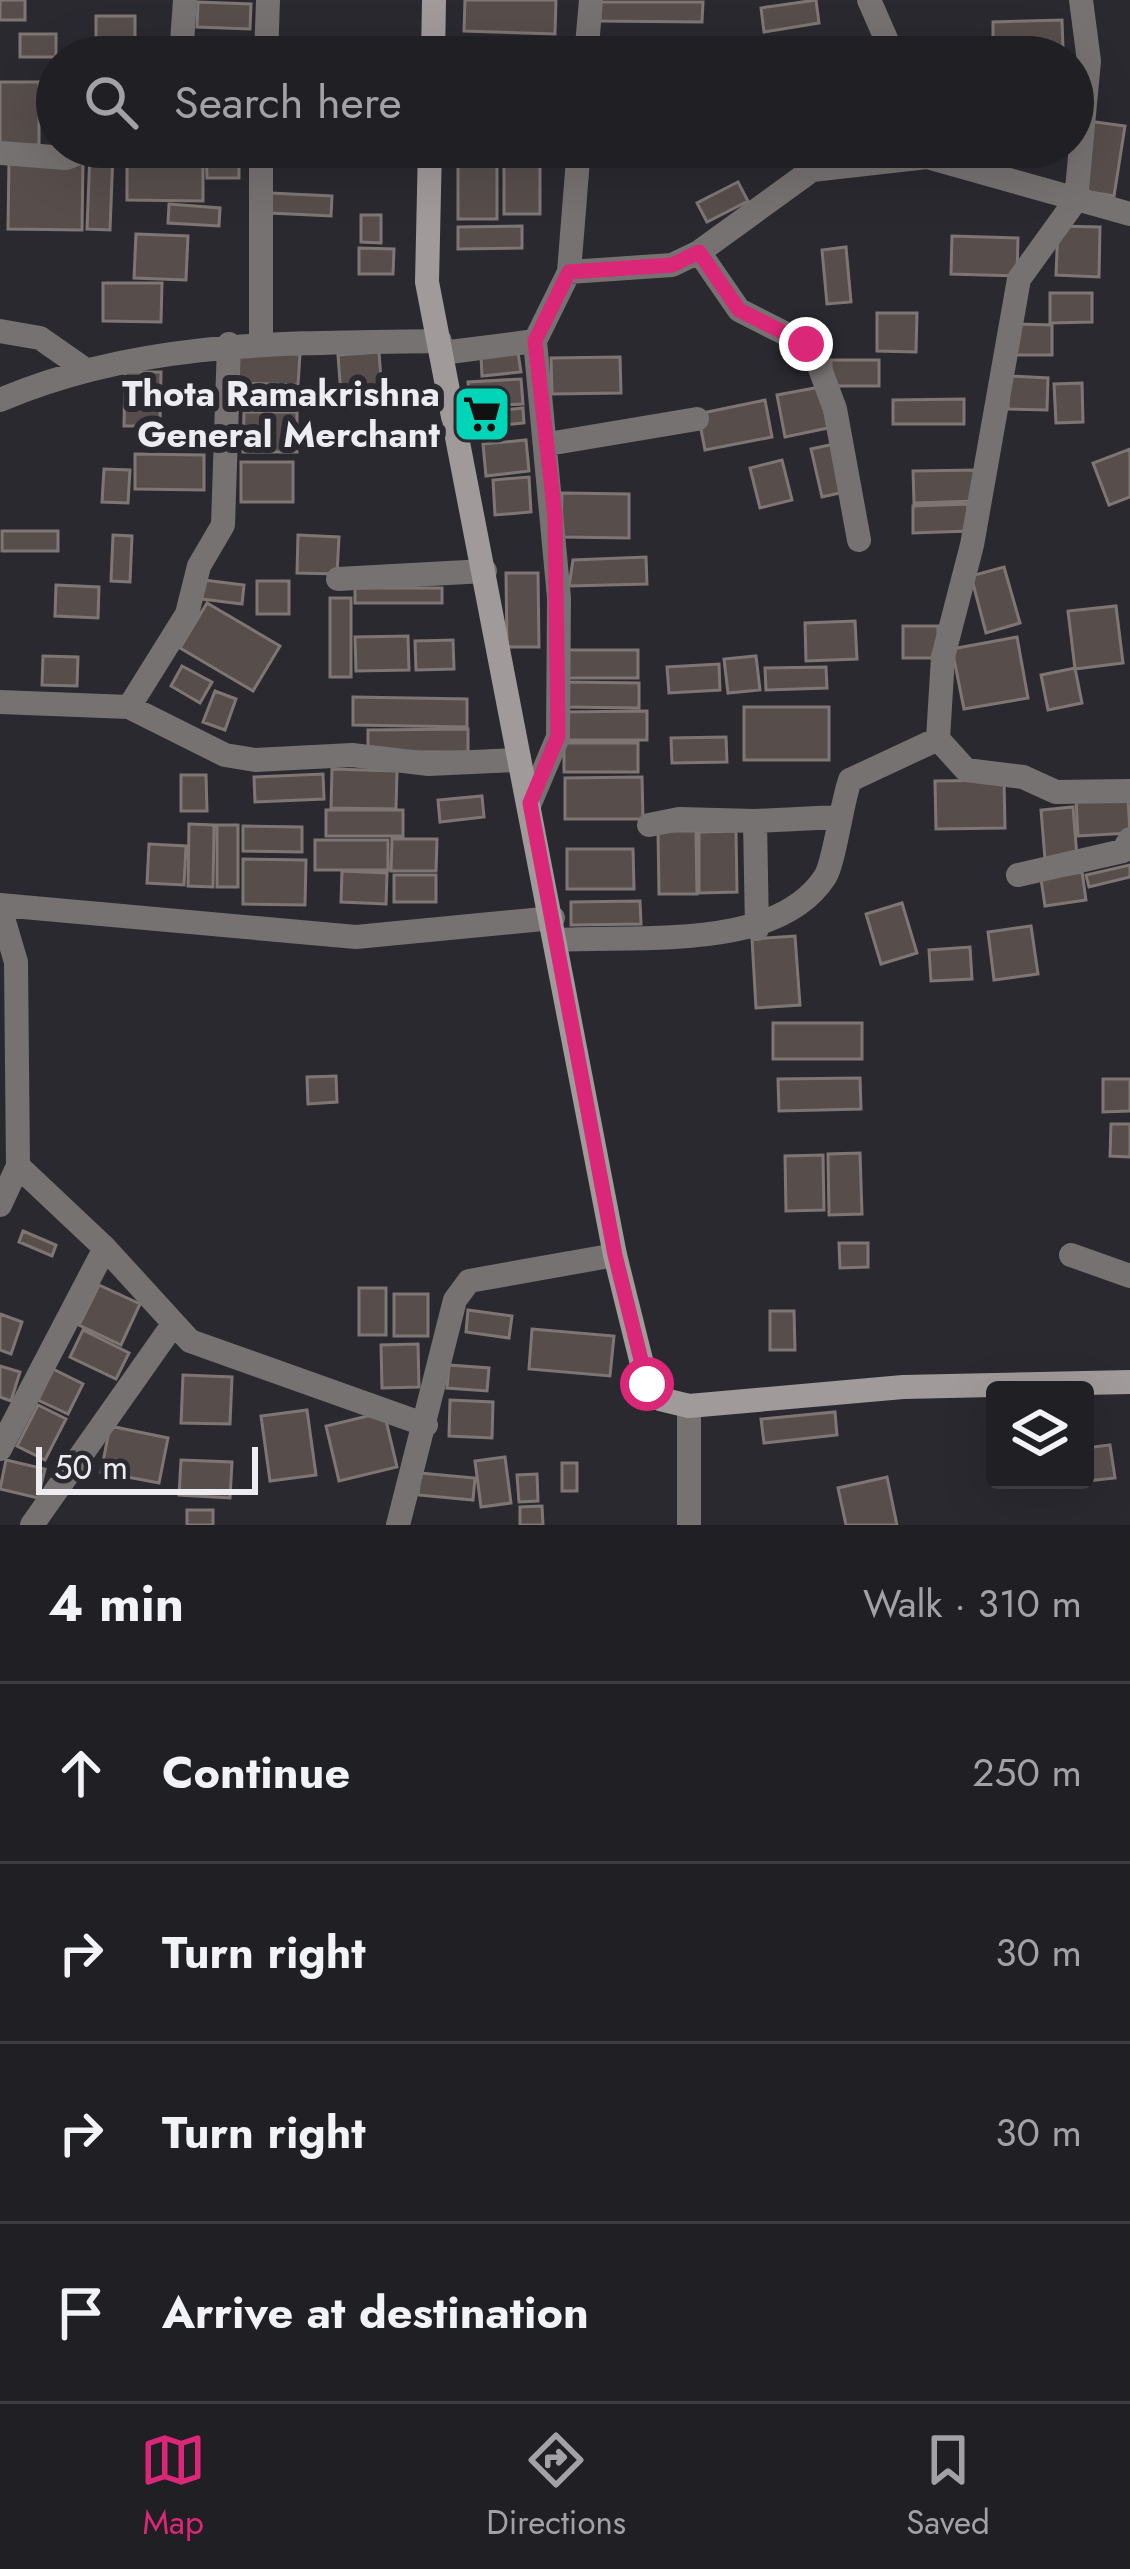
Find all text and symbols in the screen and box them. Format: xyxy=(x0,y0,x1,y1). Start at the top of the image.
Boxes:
search box xyxy=(36,36,1094,168)
icon: search xyxy=(78,69,144,135)
text: Search here xyxy=(174,70,402,135)
route end xyxy=(779,317,833,371)
place label: Thota Ramakrishna General Merchant xyxy=(122,367,441,460)
supermarket icon: Thota Ramakrishna General Merchant xyxy=(451,383,513,445)
route start xyxy=(620,1357,674,1411)
map controls xyxy=(986,1381,1094,1489)
button: layers xyxy=(986,1381,1094,1489)
scale bar xyxy=(36,1441,258,1494)
text: 50 m xyxy=(54,1444,128,1491)
text: 4 min xyxy=(48,1566,184,1640)
text: Walk · 310 m xyxy=(863,1575,1082,1632)
icon: ahead xyxy=(48,1740,114,1806)
text: Continue xyxy=(162,1740,350,1805)
text: 250 m xyxy=(972,1744,1082,1801)
icon: right xyxy=(48,1920,114,1986)
text: Turn right xyxy=(162,1920,366,1985)
text: 30 m xyxy=(995,1924,1082,1981)
icon: right xyxy=(48,2100,114,2166)
text: Turn right xyxy=(162,2100,366,2165)
text: 30 m xyxy=(995,2104,1082,2161)
icon: arrive xyxy=(48,2280,114,2346)
text: Arrive at destination xyxy=(162,2280,589,2345)
tab: Map xyxy=(140,2427,206,2546)
tab: Directions xyxy=(486,2427,626,2546)
tab: Saved xyxy=(906,2427,990,2546)

